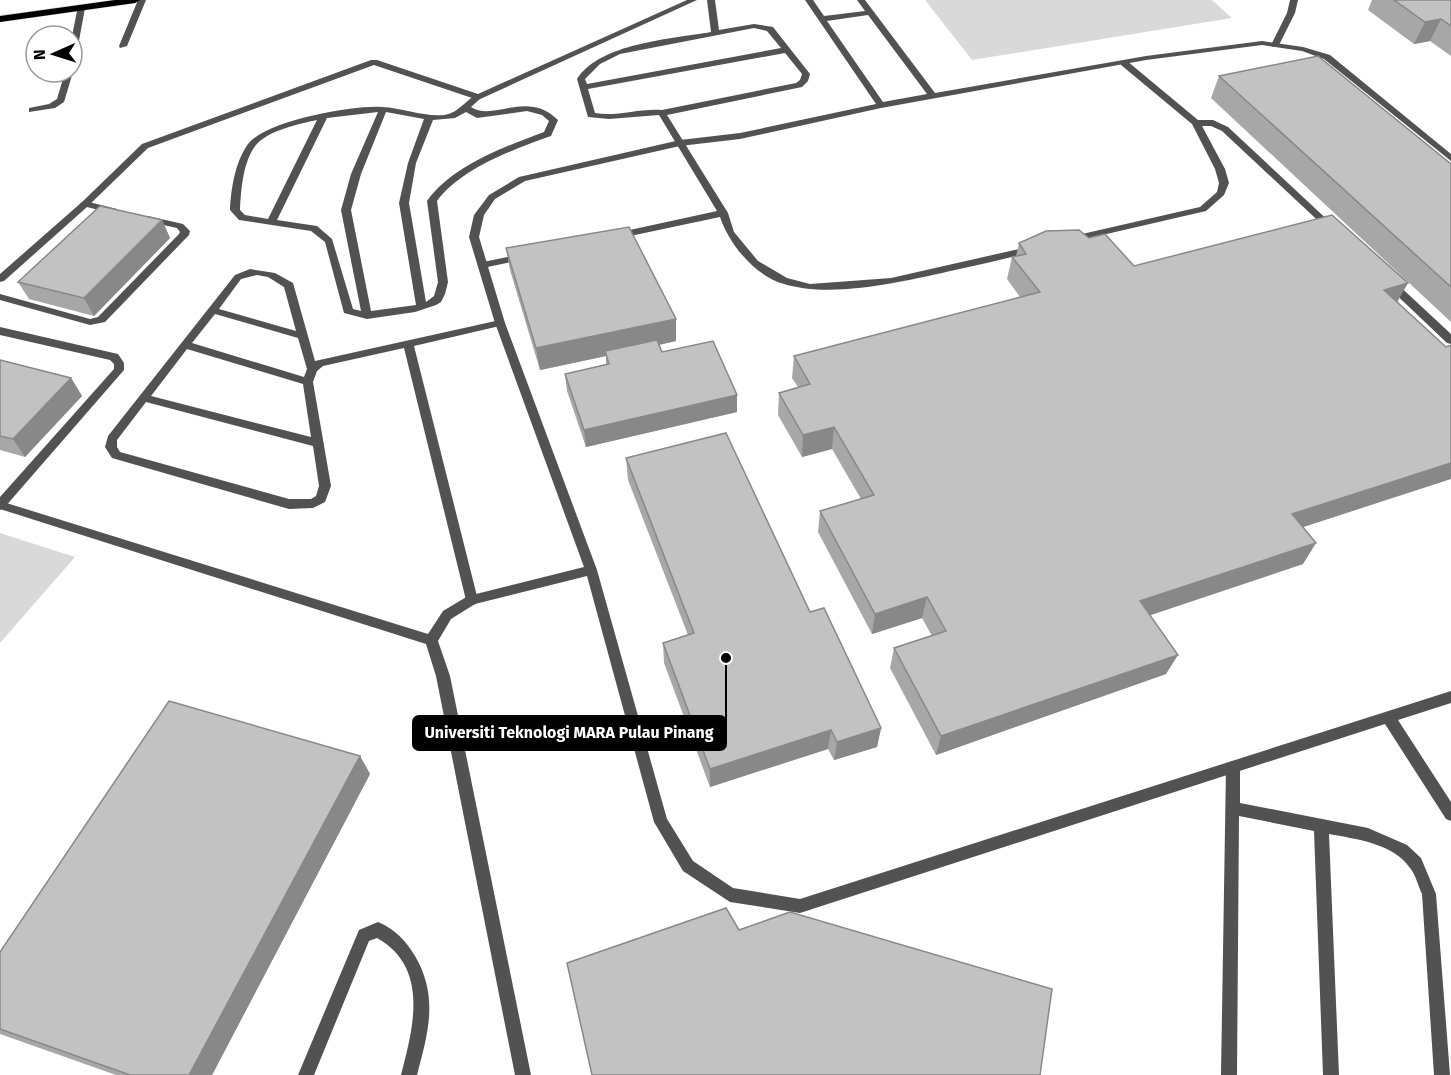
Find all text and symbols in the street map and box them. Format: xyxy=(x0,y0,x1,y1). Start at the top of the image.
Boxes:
north arrow xyxy=(24,24,84,84)
text: N xyxy=(30,49,49,61)
callout: Universiti Teknologi MARA Pulau Pinang xyxy=(413,716,726,750)
text: Universiti Teknologi MARA Pulau Pinang xyxy=(424,723,714,742)

